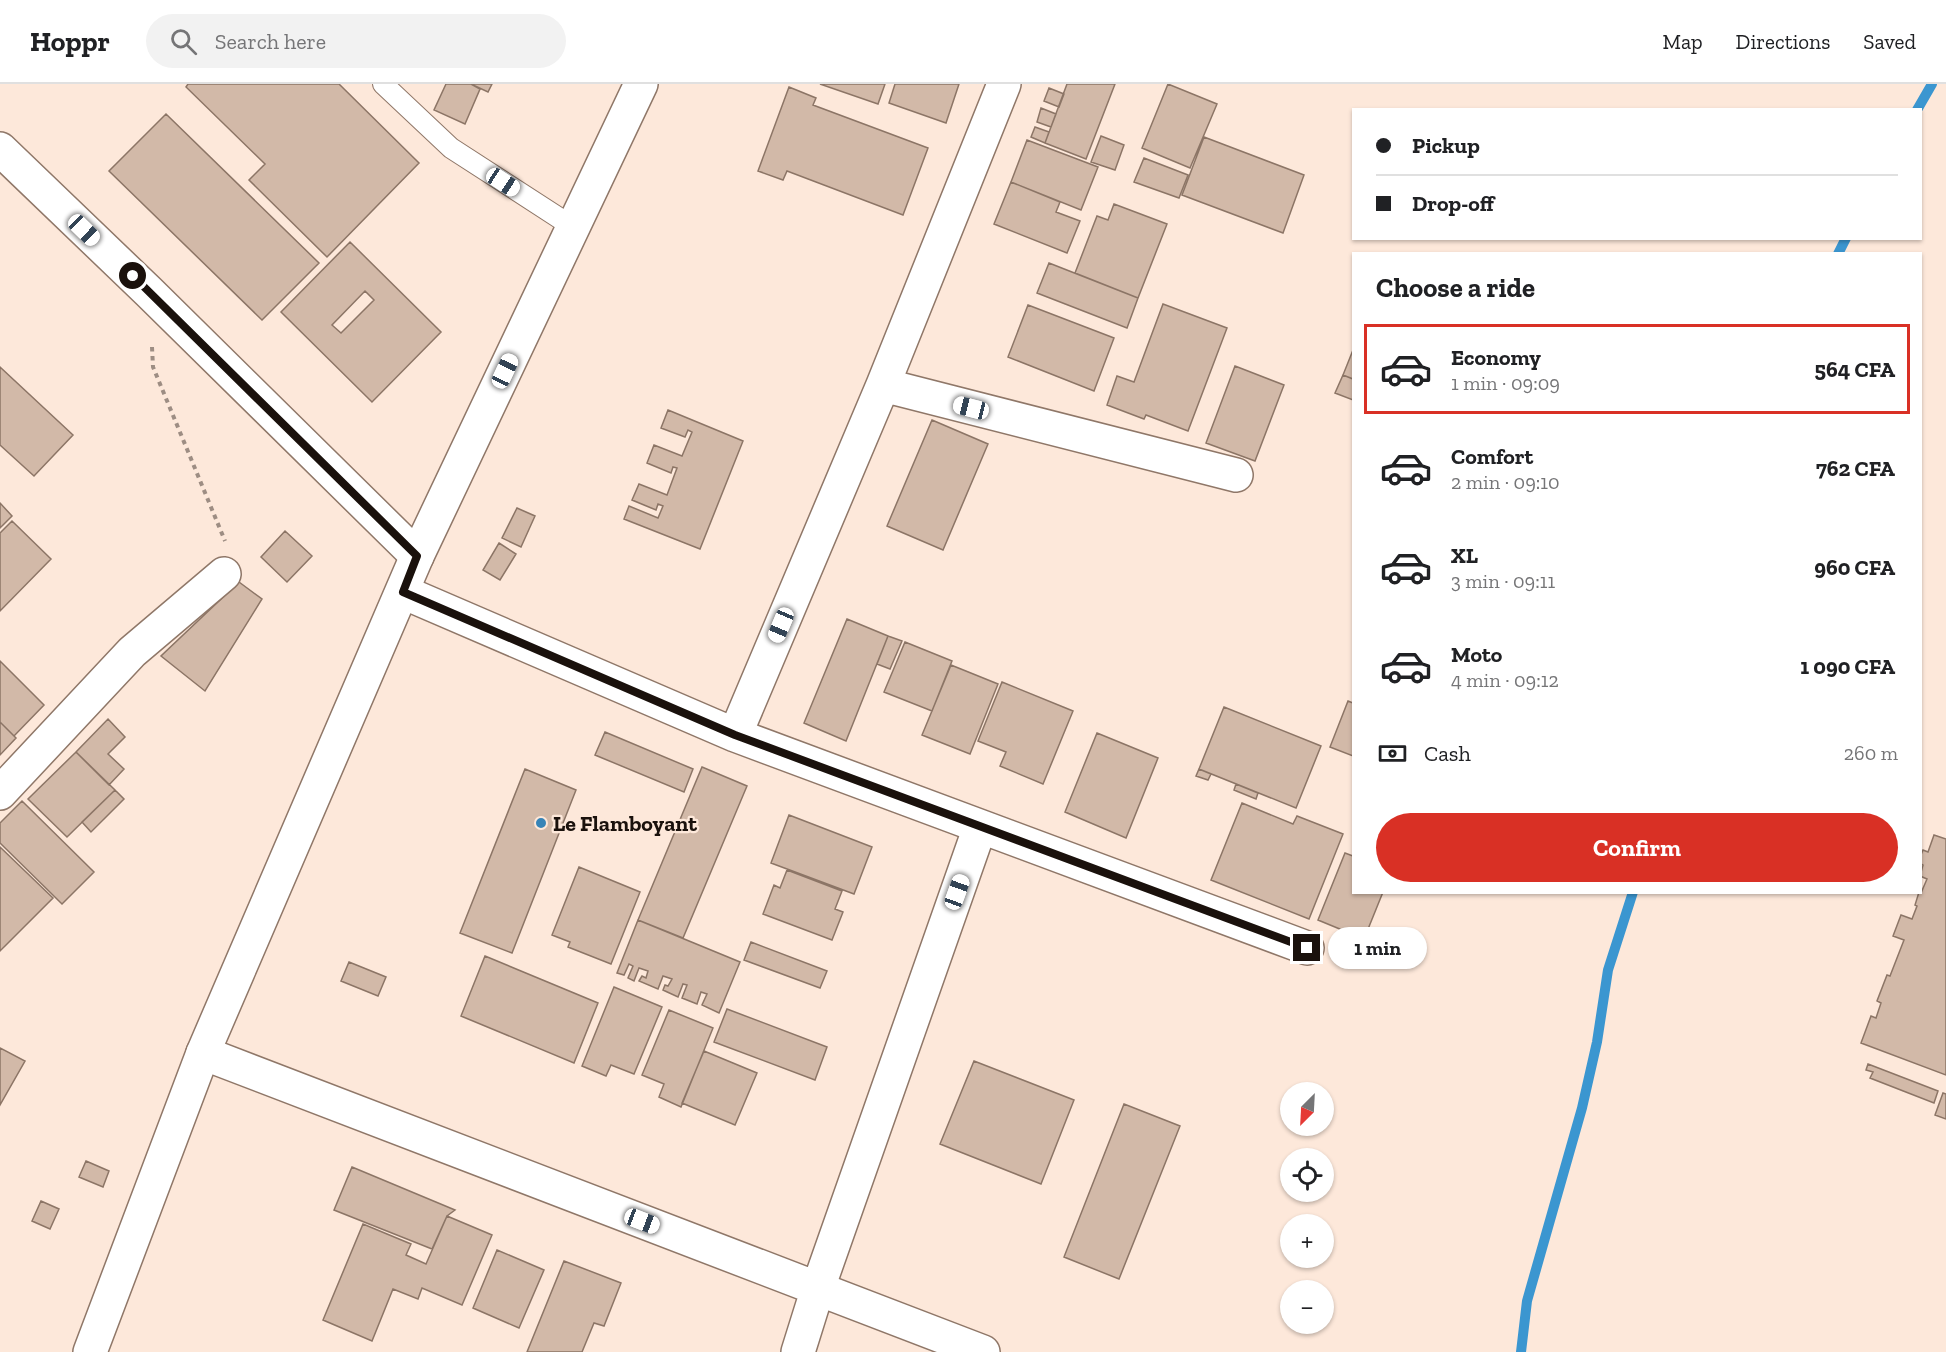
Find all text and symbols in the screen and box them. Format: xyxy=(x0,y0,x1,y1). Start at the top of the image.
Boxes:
search box xyxy=(146,14,566,68)
text: Hoppr xyxy=(30,25,110,58)
icon: search xyxy=(167,25,200,58)
text: Search here xyxy=(215,28,326,55)
text: Map xyxy=(1663,29,1703,54)
text: Directions xyxy=(1736,29,1830,54)
text: Saved xyxy=(1863,29,1916,54)
text: Pickup xyxy=(1412,132,1480,159)
car xyxy=(483,165,523,199)
text: Drop-off xyxy=(1412,190,1494,217)
car xyxy=(65,211,103,249)
route start xyxy=(119,262,146,289)
text: Choose a ride xyxy=(1376,272,1535,304)
icon: car xyxy=(1379,342,1433,396)
text: Economy xyxy=(1451,344,1541,371)
car xyxy=(489,351,521,391)
text: 564 CFA xyxy=(1815,356,1895,383)
text: 1 min · 09:09 xyxy=(1451,371,1560,395)
car xyxy=(951,395,991,421)
icon: car xyxy=(1379,441,1433,495)
text: Comfort xyxy=(1451,443,1533,470)
text: 762 CFA xyxy=(1816,455,1895,482)
text: 2 min · 09:10 xyxy=(1451,470,1559,494)
icon: car xyxy=(1379,540,1433,594)
text: XL xyxy=(1451,542,1478,569)
text: 960 CFA xyxy=(1814,554,1895,581)
text: 3 min · 09:11 xyxy=(1451,569,1555,593)
car xyxy=(766,605,796,645)
icon: car xyxy=(1379,639,1433,693)
text: Moto xyxy=(1451,641,1502,668)
text: 1 090 CFA xyxy=(1800,653,1895,680)
text: 4 min · 09:12 xyxy=(1451,668,1559,692)
icon: cash xyxy=(1376,737,1409,770)
text: Cash xyxy=(1424,740,1471,767)
text: 260 m xyxy=(1844,741,1898,765)
place label: Le Flamboyant xyxy=(553,810,697,837)
button: Confirm xyxy=(1376,813,1898,882)
marker: Le Flamboyant xyxy=(534,816,548,830)
car xyxy=(942,872,972,912)
callout: 1 min xyxy=(1328,927,1427,969)
route end xyxy=(1293,934,1320,961)
text: 1 min xyxy=(1354,936,1401,960)
north arrow xyxy=(1280,1082,1334,1136)
map controls xyxy=(1280,1082,1334,1334)
button: locate xyxy=(1280,1148,1334,1202)
car xyxy=(622,1206,662,1236)
button: + xyxy=(1280,1214,1334,1268)
button: − xyxy=(1280,1280,1334,1334)

